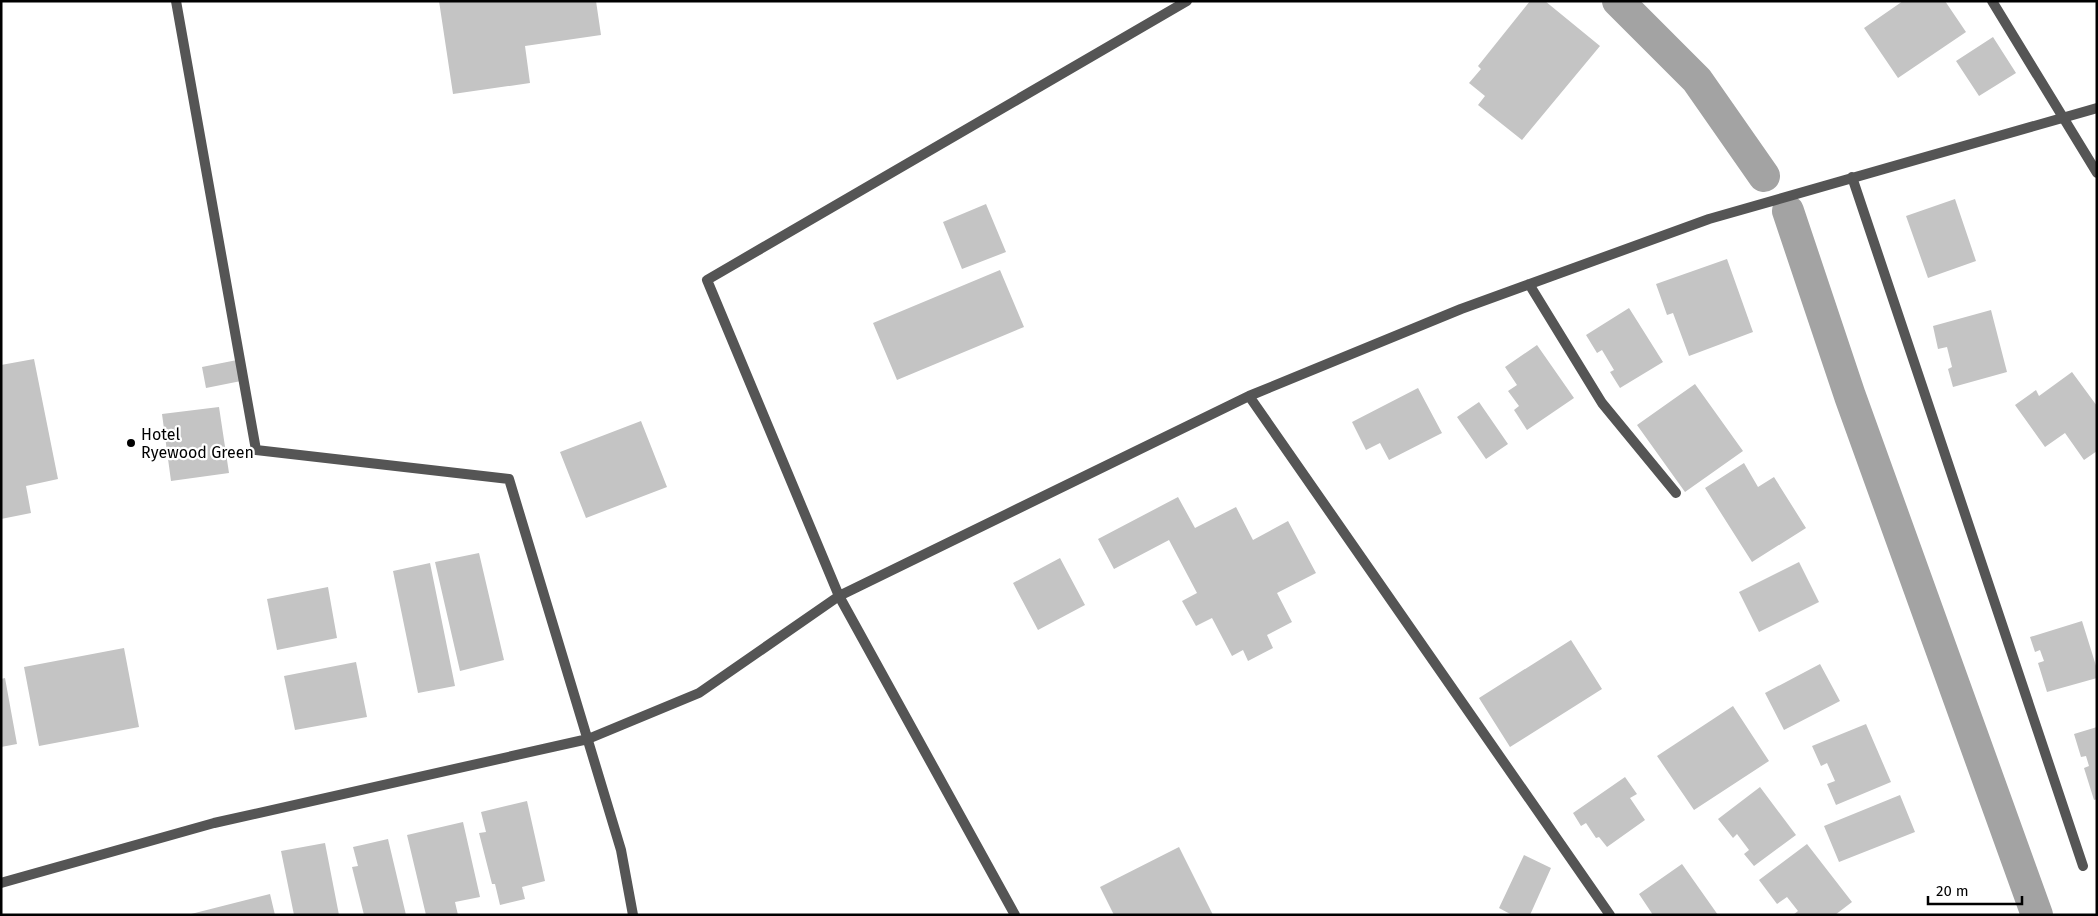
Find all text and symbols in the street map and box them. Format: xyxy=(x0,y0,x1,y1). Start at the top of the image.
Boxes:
place label: Hotel Ryewood Green xyxy=(141,425,254,462)
marker: Hotel Ryewood Green xyxy=(125,437,137,449)
scale bar xyxy=(1928,874,2022,906)
text: 20 m xyxy=(1936,882,1969,900)

